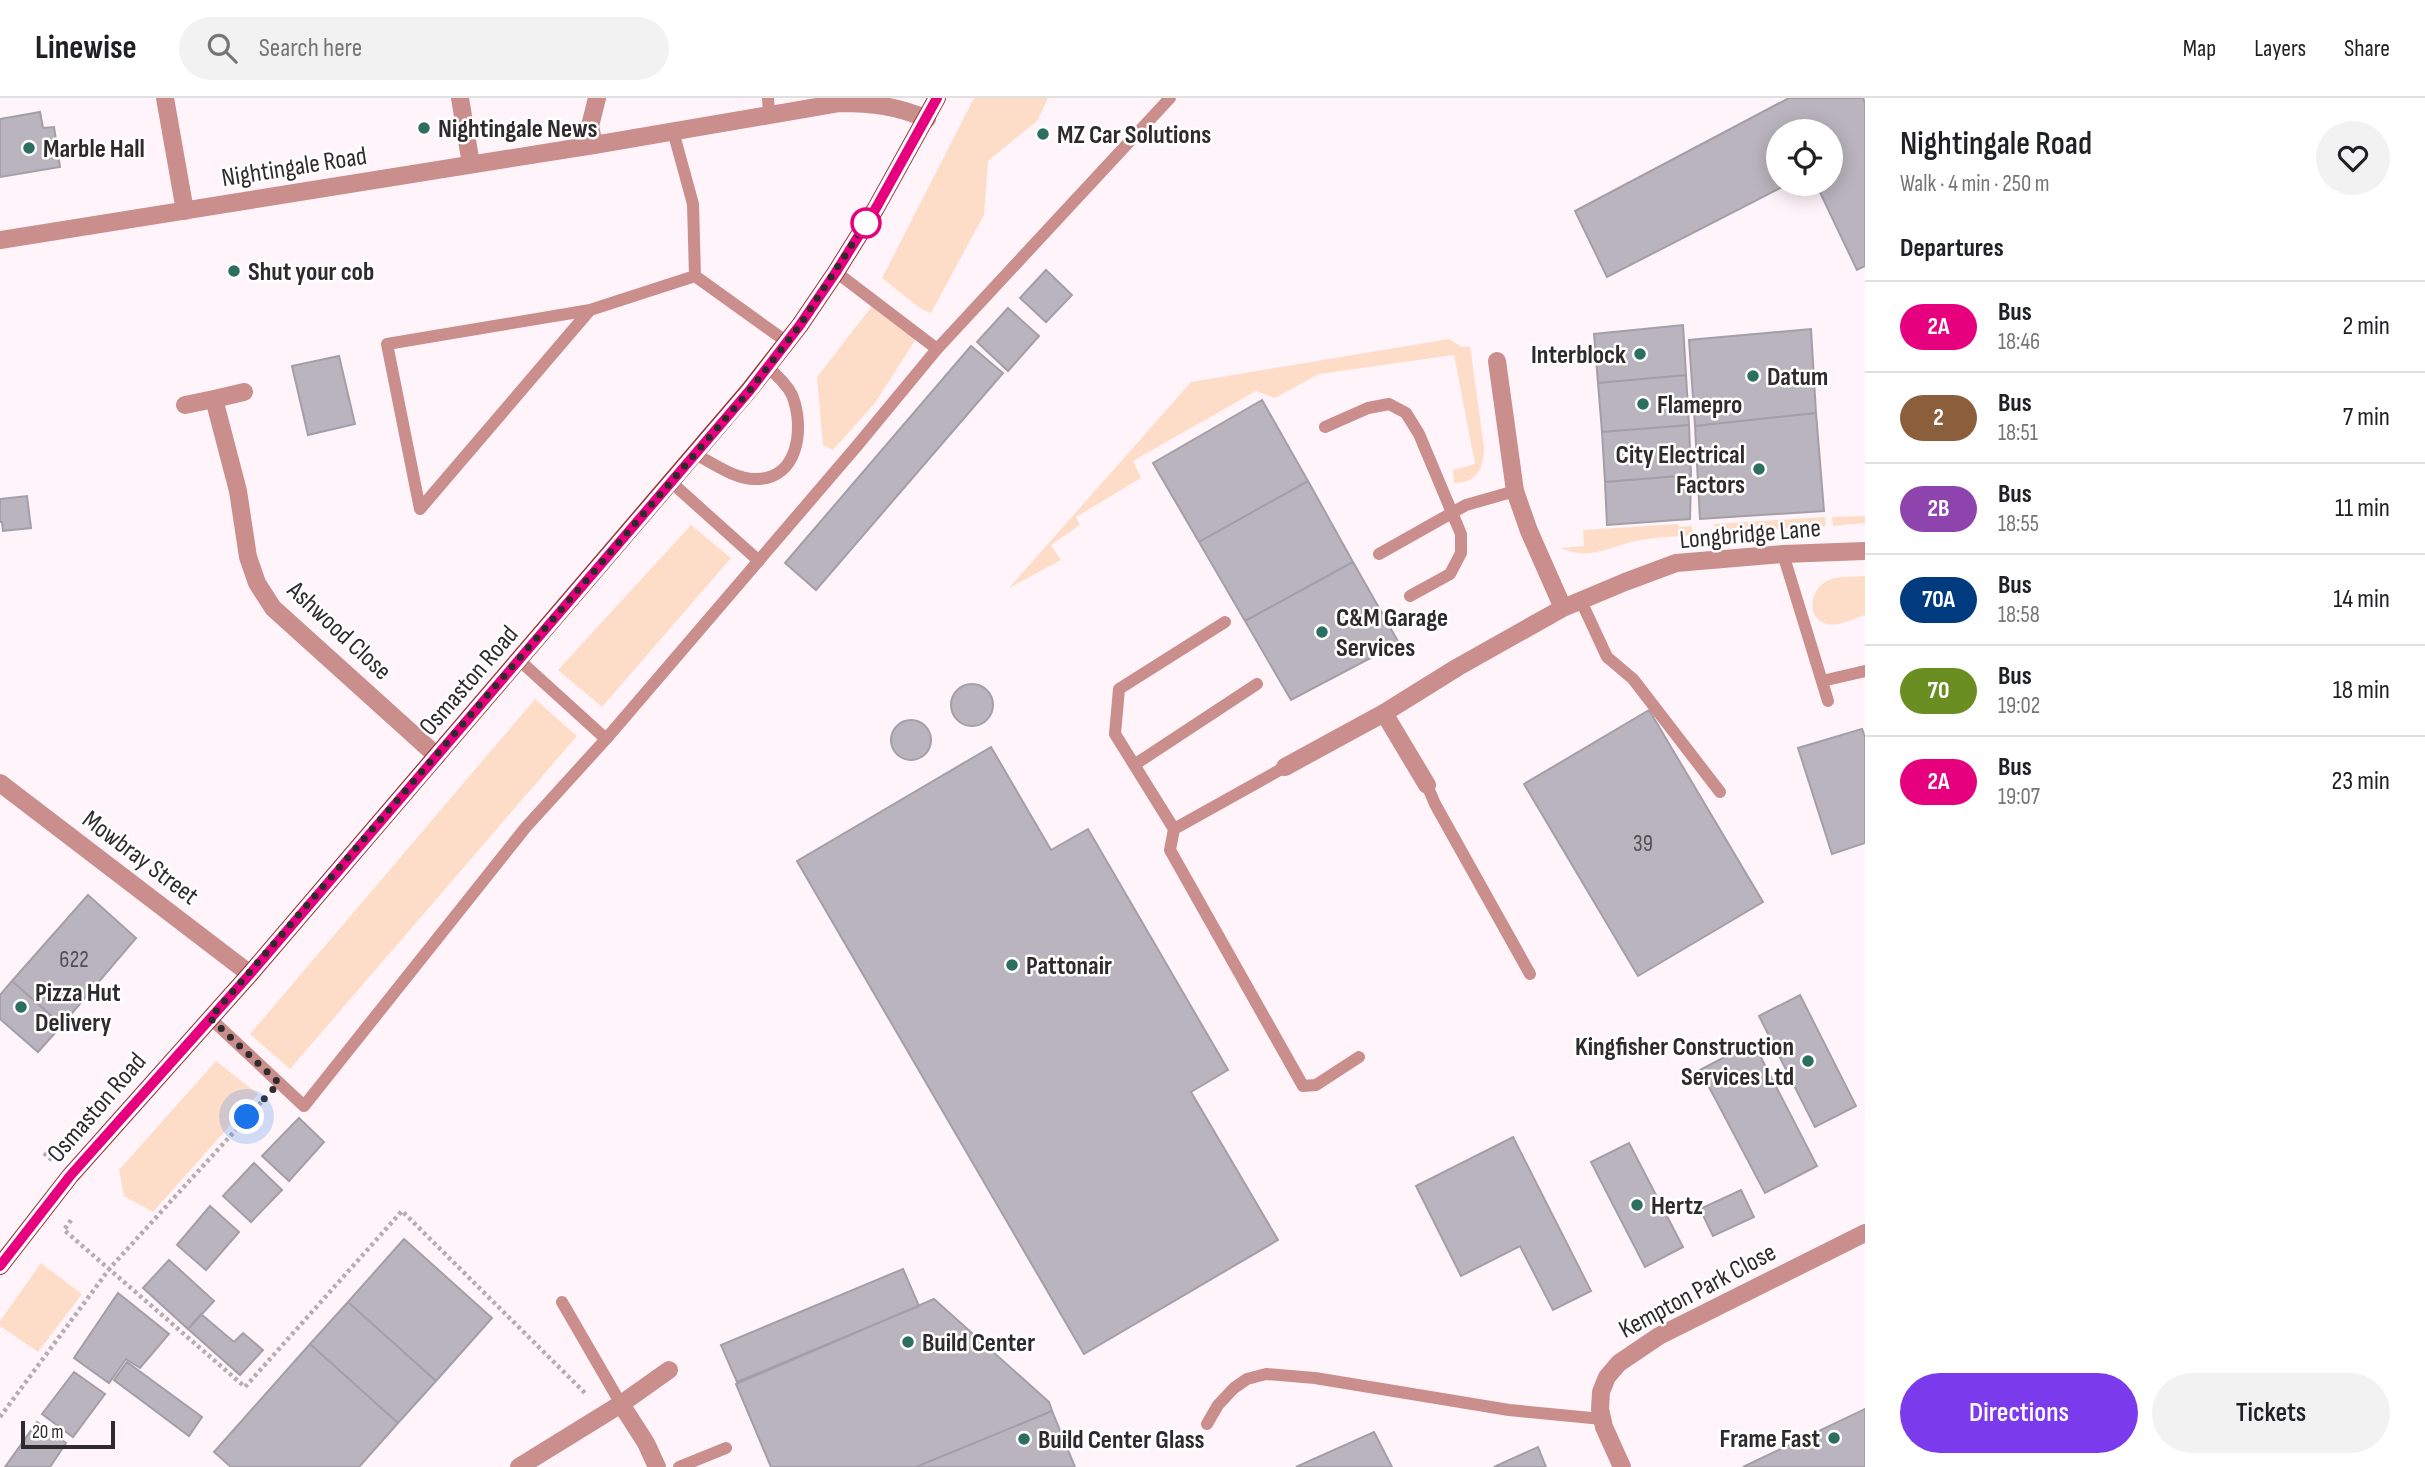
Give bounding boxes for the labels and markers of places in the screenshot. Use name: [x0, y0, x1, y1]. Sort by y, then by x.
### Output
place label: Nightingale News: [438, 114, 598, 145]
marker: Nightingale News: [416, 120, 432, 136]
place label: MZ Car Solutions: [1057, 120, 1211, 151]
marker: MZ Car Solutions: [1035, 126, 1051, 142]
place label: Marble Hall: [43, 134, 145, 165]
marker: Marble Hall: [21, 140, 37, 156]
unlabelled marker: [851, 208, 881, 238]
place label: Shut your cob: [248, 257, 374, 288]
marker: Shut your cob: [226, 263, 242, 279]
place label: Interblock: [1531, 340, 1626, 371]
marker: Interblock: [1632, 346, 1648, 362]
place label: Datum: [1767, 362, 1828, 393]
marker: Datum: [1745, 368, 1761, 384]
place label: Flamepro: [1657, 390, 1742, 421]
marker: Flamepro: [1635, 396, 1651, 412]
place label: City Electrical Factors: [1616, 440, 1745, 501]
marker: City Electrical Factors: [1751, 461, 1767, 477]
place label: C&M Garage Services: [1336, 603, 1448, 664]
marker: C&M Garage Services: [1314, 624, 1330, 640]
place label: Pattonair: [1026, 951, 1112, 982]
marker: Pattonair: [1004, 957, 1020, 973]
place label: Pizza Hut Delivery: [35, 978, 121, 1039]
marker: Pizza Hut Delivery: [13, 999, 29, 1015]
place label: Kingfisher Construction Services Ltd: [1575, 1032, 1794, 1093]
marker: Kingfisher Construction Services Ltd: [1800, 1053, 1816, 1069]
place label: Hertz: [1651, 1191, 1703, 1222]
marker: Hertz: [1629, 1197, 1645, 1213]
place label: Build Center: [922, 1328, 1035, 1359]
marker: Build Center: [900, 1334, 916, 1350]
place label: Frame Fast: [1720, 1424, 1820, 1455]
place label: Build Center Glass: [1038, 1425, 1205, 1456]
marker: Frame Fast: [1826, 1430, 1842, 1446]
marker: Build Center Glass: [1016, 1431, 1032, 1447]

